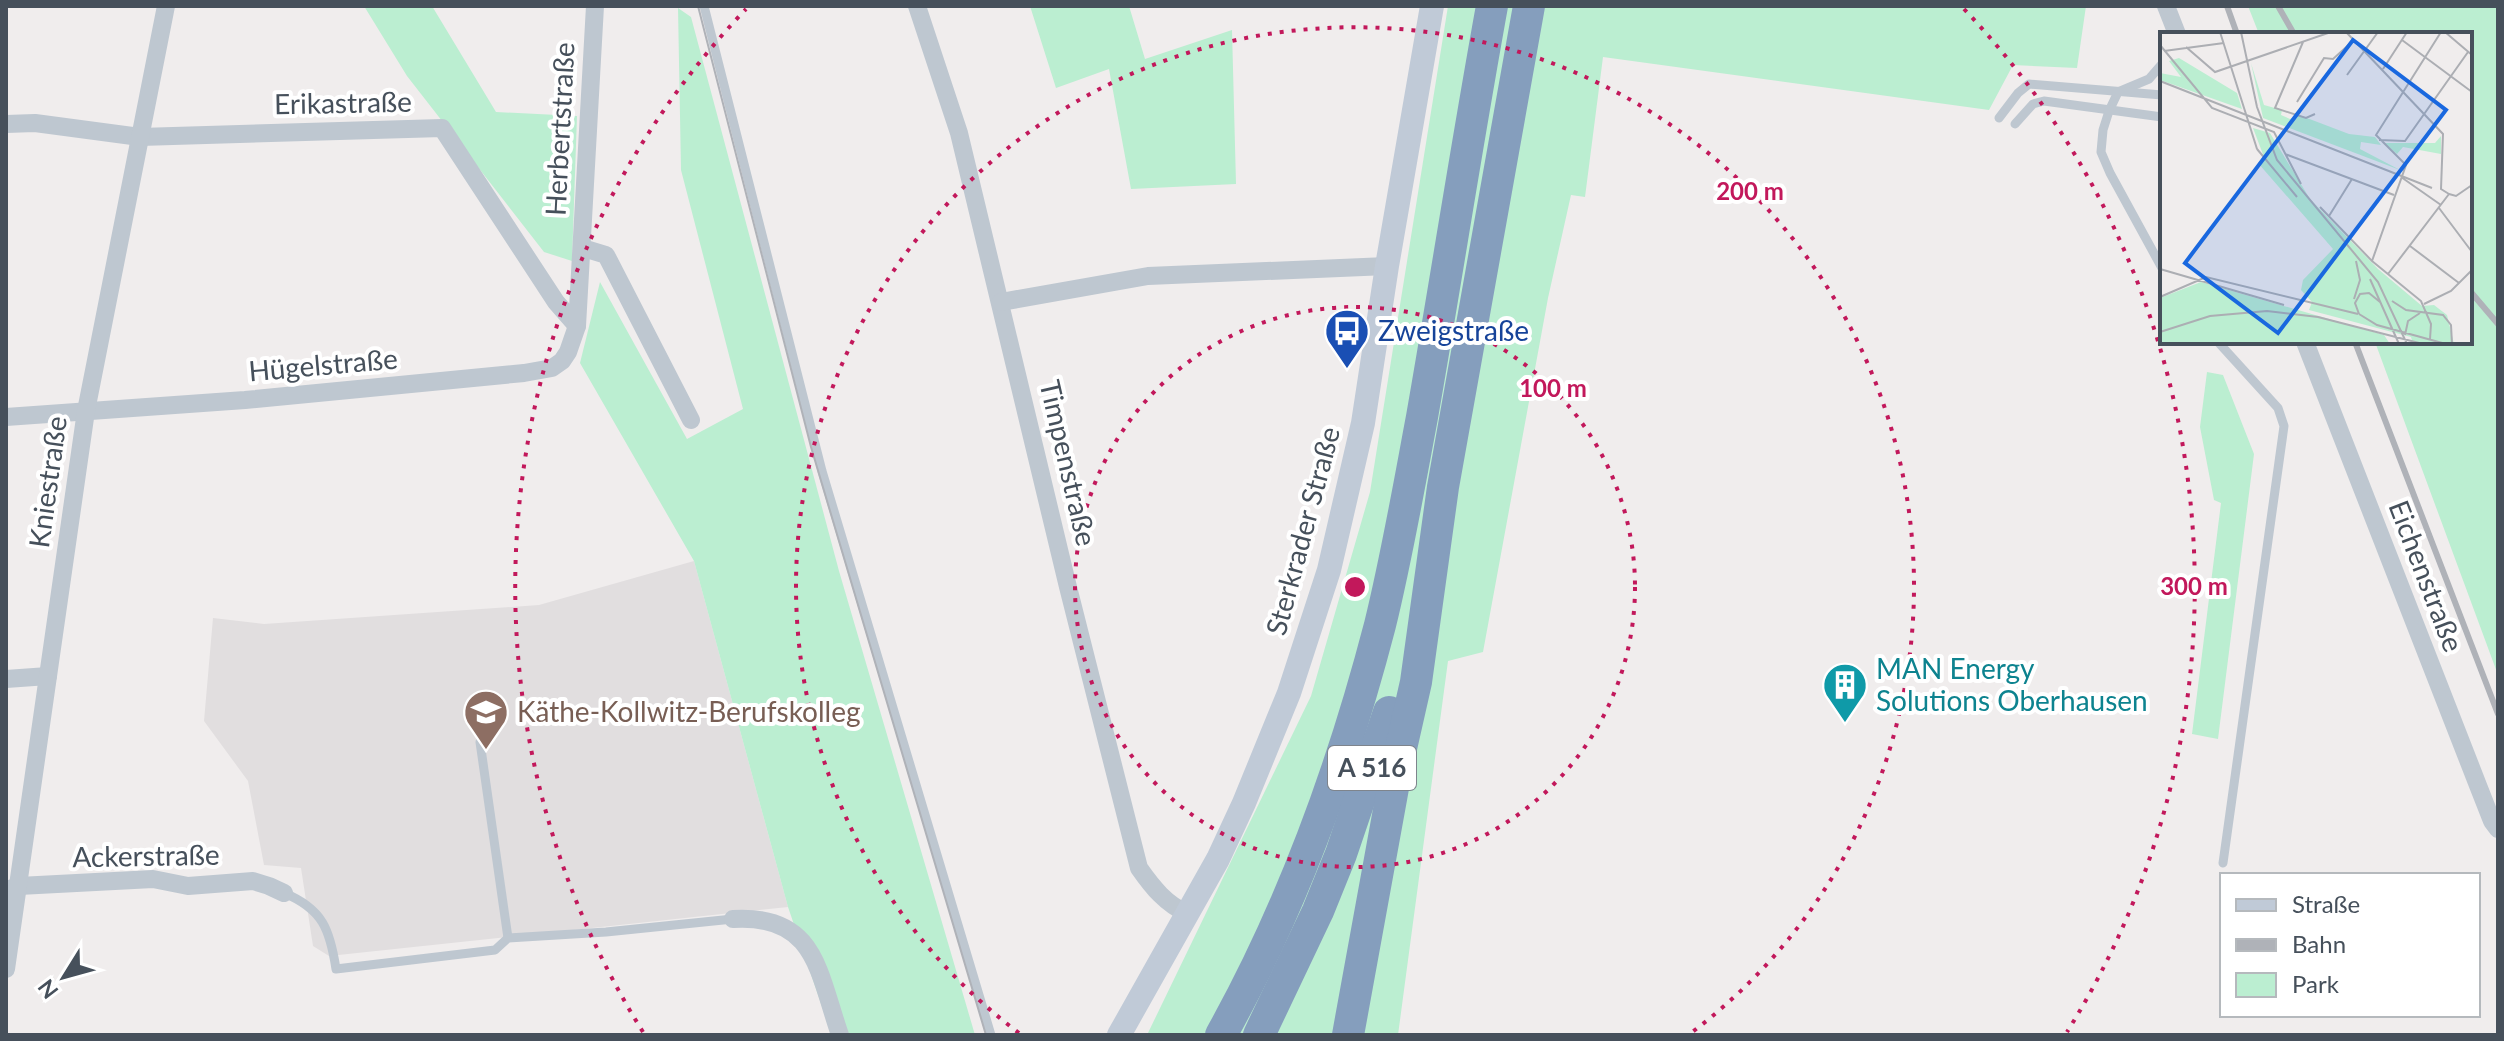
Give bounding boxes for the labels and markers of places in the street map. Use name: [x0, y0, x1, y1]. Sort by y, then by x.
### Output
bus stop icon: Zweigstraße: [1323, 307, 1371, 370]
place label: Zweigstraße: [1378, 313, 1529, 347]
centre of rings: [1341, 573, 1369, 601]
place label: MAN Energy Solutions Oberhausen: [1876, 651, 2148, 717]
building icon: MAN Energy Solutions Oberhausen: [1821, 661, 1869, 724]
school or university icon: Käthe-Kollwitz-Berufskolleg: [462, 688, 510, 751]
place label: Käthe-Kollwitz-Berufskolleg: [517, 694, 861, 728]

